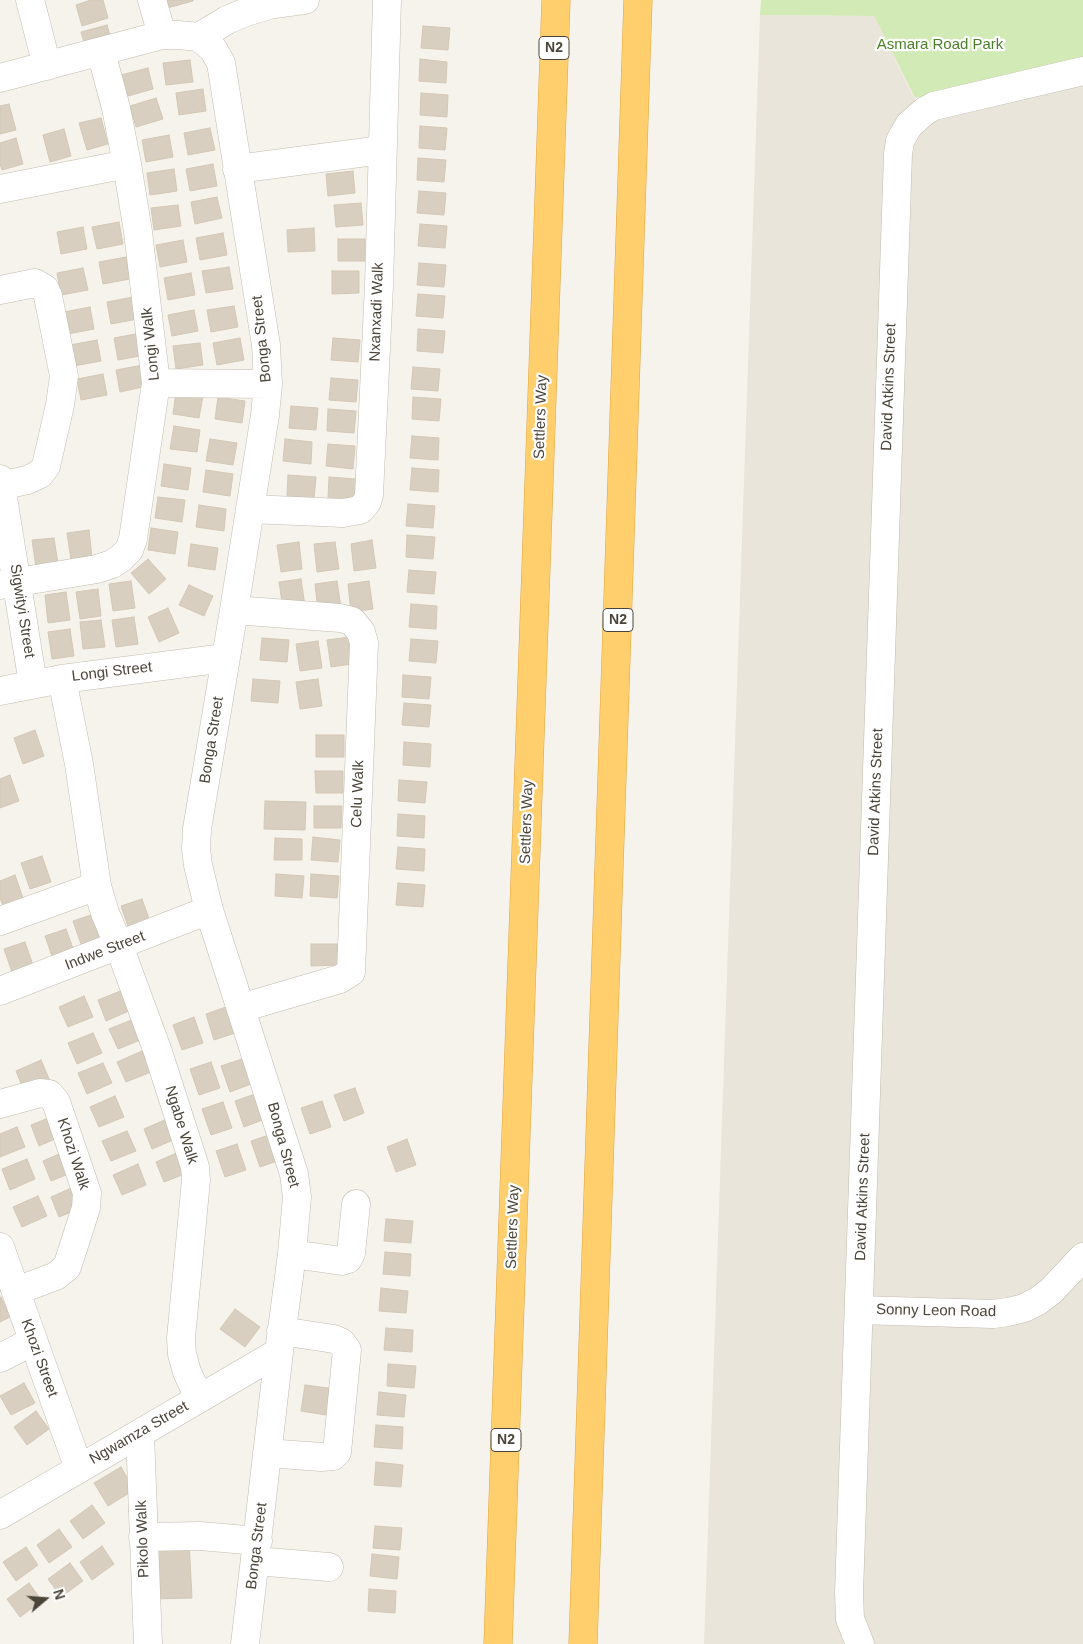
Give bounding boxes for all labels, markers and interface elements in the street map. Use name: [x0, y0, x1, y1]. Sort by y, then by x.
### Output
road number: N2: [539, 36, 569, 59]
park label: Asmara Road Park: [877, 36, 1003, 54]
street label: Nxanxadi Walk: [366, 262, 388, 362]
street label: Bonga Street: [248, 295, 276, 383]
street label: Longi Walk: [138, 306, 164, 382]
street label: David Atkins Street: [878, 323, 900, 451]
street label: Settlers Way: [531, 374, 551, 460]
street label: Sigwityi Street: [6, 563, 38, 659]
road number: N2: [603, 608, 633, 632]
street label: Longi Street: [71, 658, 153, 686]
street label: Bonga Street: [196, 695, 228, 785]
street label: David Atkins Street: [865, 728, 887, 856]
street label: Celu Walk: [348, 760, 368, 828]
street label: Settlers Way: [517, 779, 537, 865]
street label: Indwe Street: [62, 928, 148, 974]
street label: Ngabe Walk: [161, 1084, 201, 1166]
street label: Bonga Street: [263, 1100, 303, 1190]
street label: Khozi Walk: [53, 1116, 93, 1192]
street label: David Atkins Street: [852, 1133, 874, 1261]
street label: Settlers Way: [503, 1184, 523, 1270]
street label: Sonny Leon Road: [876, 1301, 996, 1321]
street label: Khozi Street: [17, 1317, 61, 1399]
street label: Ngwamza Street: [86, 1397, 192, 1469]
road number: N2: [491, 1428, 521, 1452]
street label: Pikolo Walk: [133, 1500, 153, 1578]
street label: Bonga Street: [243, 1501, 271, 1591]
north arrow: [20, 1574, 70, 1624]
text: N: [50, 1587, 68, 1602]

